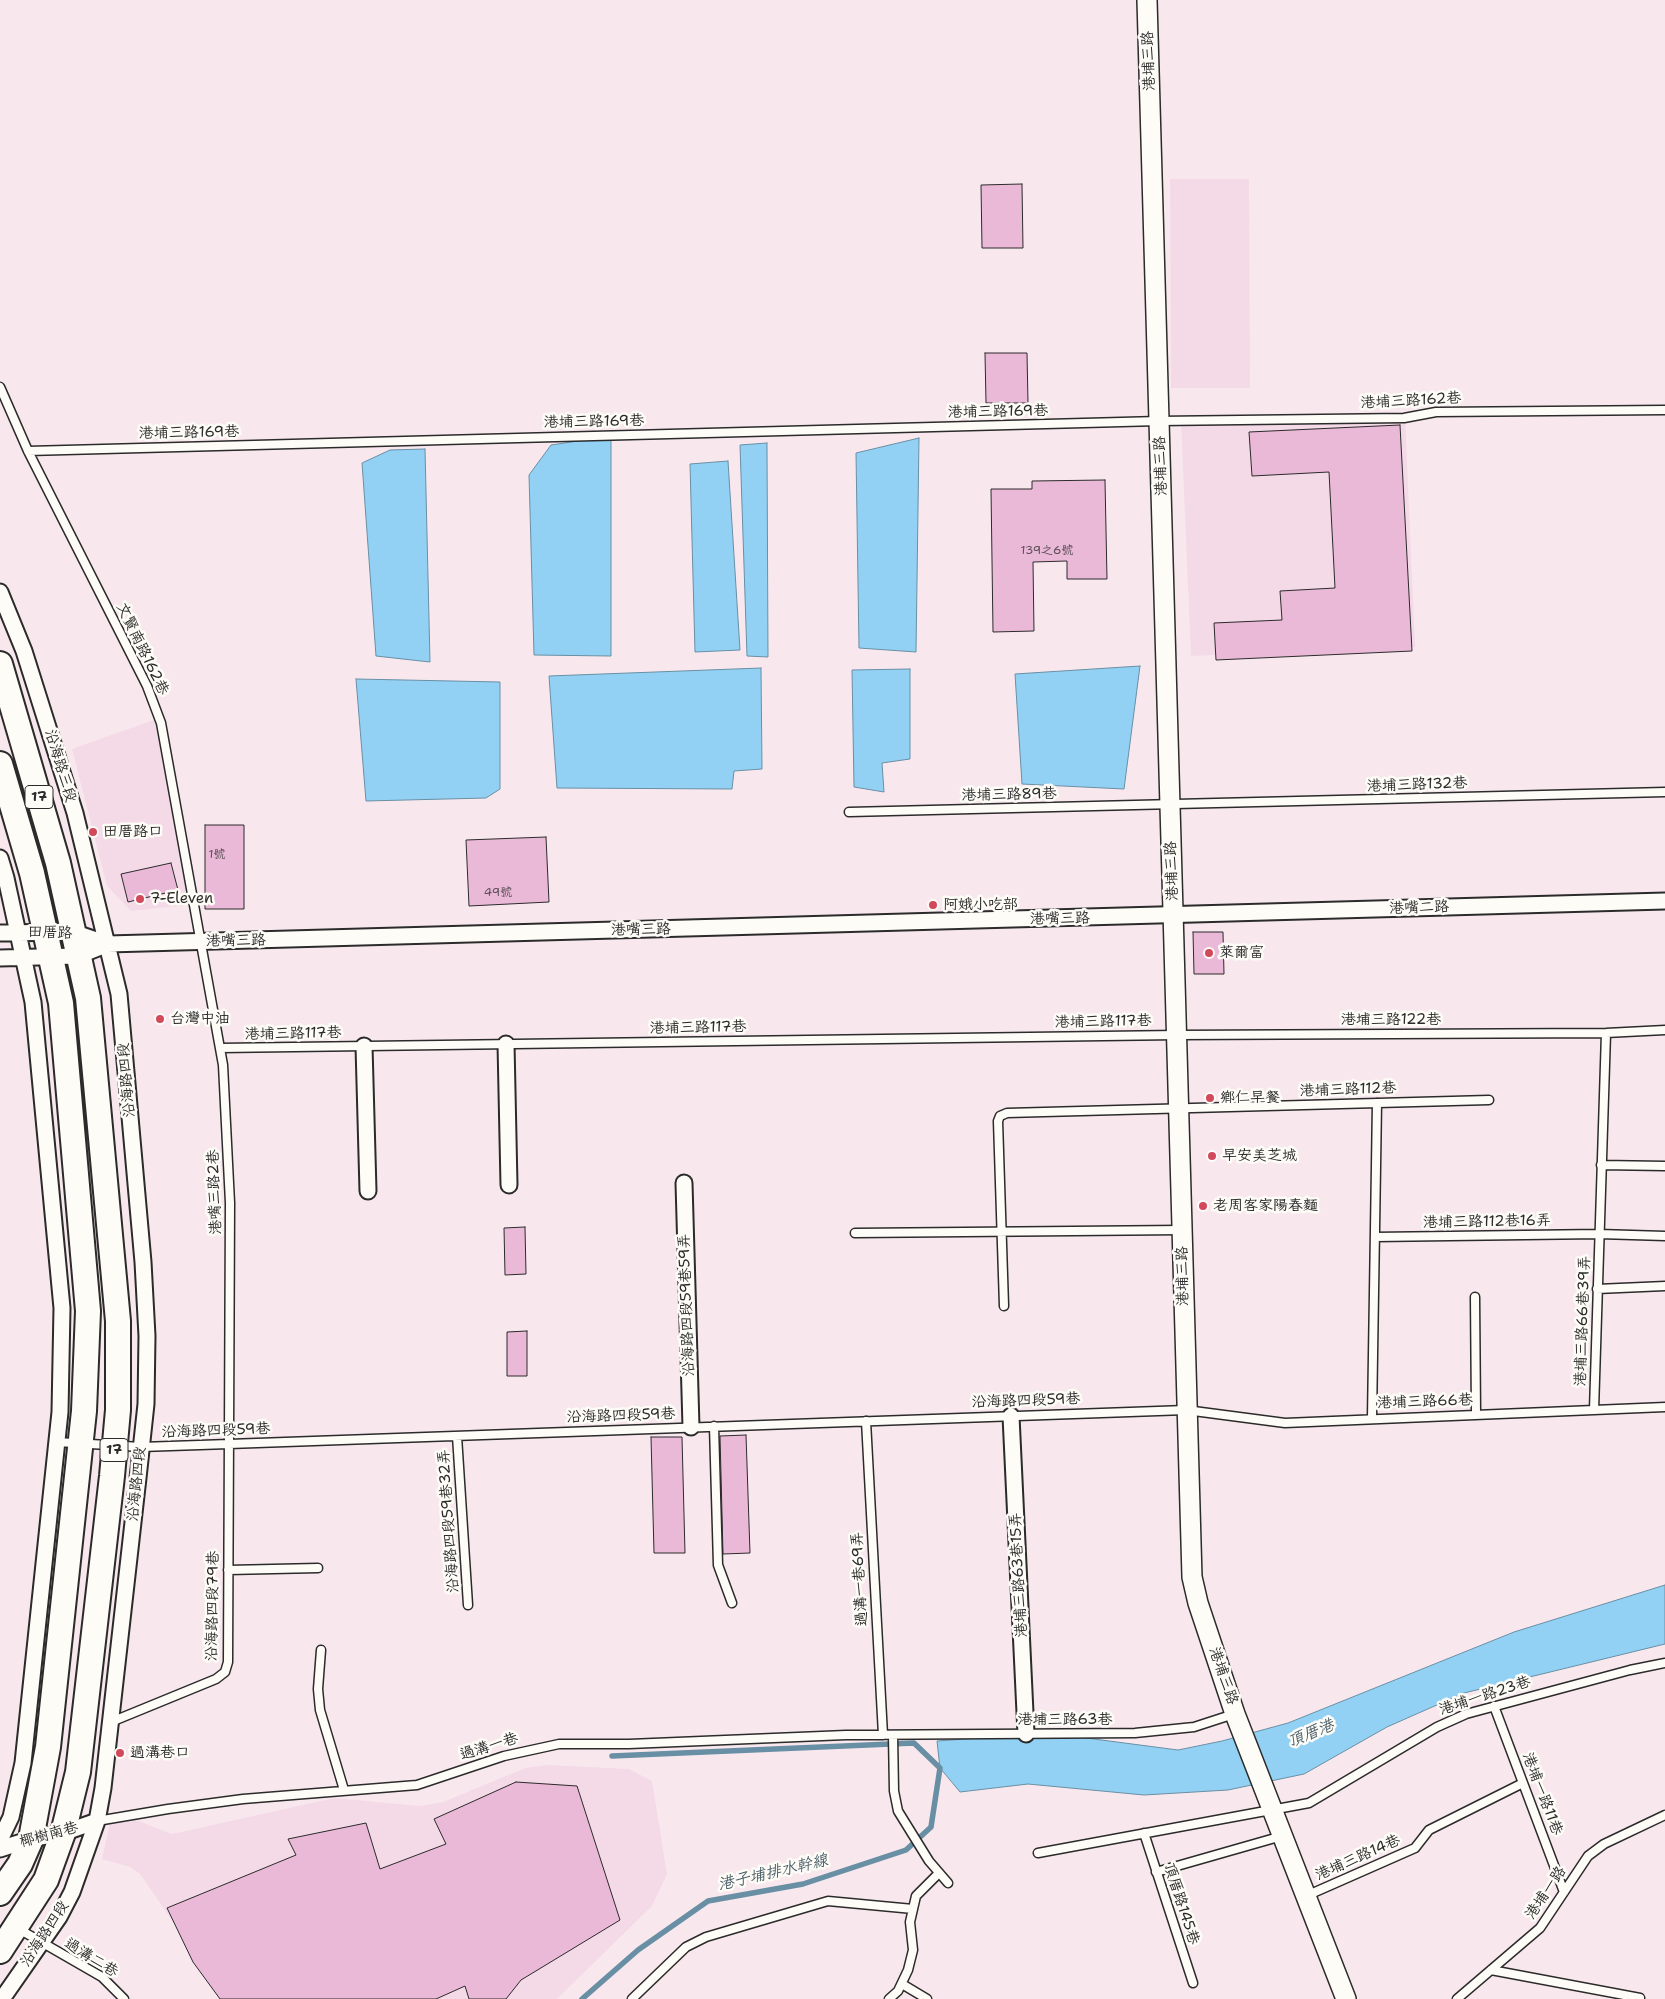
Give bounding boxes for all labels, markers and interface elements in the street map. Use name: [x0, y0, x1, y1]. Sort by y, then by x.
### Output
street label: 港埔三路: [1139, 31, 1159, 91]
street label: 港埔三路162巷: [1360, 389, 1462, 413]
street label: 港埔三路169巷: [948, 402, 1048, 422]
street label: 港埔三路169巷: [544, 412, 644, 432]
street label: 港埔三路169巷: [139, 423, 239, 443]
street label: 港埔三路: [1151, 436, 1171, 496]
house number: 139之6號: [1021, 544, 1073, 558]
street label: 文賢南路162巷: [112, 600, 172, 698]
street label: 沿海路三段: [40, 728, 80, 804]
street label: 港埔三路132巷: [1366, 774, 1468, 796]
street label: 港埔三路89巷: [961, 785, 1057, 805]
road number: 17: [25, 786, 53, 809]
place label: 田厝路口: [103, 823, 163, 841]
marker: 田厝路口: [87, 826, 99, 838]
street label: 港埔三路: [1162, 841, 1182, 901]
house number: 1號: [208, 848, 226, 862]
house number: 49號: [484, 886, 512, 900]
place label: 7-Eleven: [150, 890, 213, 908]
marker: 7-Eleven: [134, 893, 146, 905]
place label: 阿娥小吃部: [943, 896, 1018, 914]
street label: 港嘴二路: [1389, 898, 1449, 918]
marker: 阿娥小吃部: [927, 899, 939, 911]
street label: 港嘴三路: [1030, 909, 1090, 929]
street label: 港嘴三路: [611, 920, 671, 940]
street label: 田厝路: [27, 923, 73, 943]
street label: 港嘴三路: [206, 931, 266, 951]
place label: 萊爾富: [1219, 944, 1264, 962]
marker: 萊爾富: [1203, 947, 1215, 959]
place label: 台灣中油: [170, 1010, 230, 1028]
street label: 港埔三路122巷: [1341, 1011, 1441, 1029]
street label: 港埔三路117巷: [1054, 1012, 1152, 1032]
marker: 台灣中油: [154, 1013, 166, 1025]
street label: 港埔三路117巷: [649, 1018, 747, 1038]
street label: 港埔三路117巷: [244, 1024, 342, 1044]
street label: 沿海路四段: [115, 1042, 139, 1118]
street label: 港埔三路112巷: [1299, 1079, 1397, 1101]
place label: 鄉仁早餐: [1220, 1089, 1280, 1107]
marker: 鄉仁早餐: [1204, 1092, 1216, 1104]
place label: 早安美芝城: [1222, 1147, 1297, 1165]
street label: 港嘴三路2巷: [205, 1149, 225, 1235]
marker: 早安美芝城: [1206, 1150, 1218, 1162]
place label: 老周客家陽春麵: [1213, 1197, 1318, 1215]
marker: 老周客家陽春麵: [1197, 1200, 1209, 1212]
street label: 港埔三路112巷16弄: [1423, 1212, 1551, 1232]
street label: 沿海路四段59巷59弄: [676, 1233, 698, 1377]
street label: 港埔三路: [1173, 1246, 1193, 1306]
street label: 港埔三路66巷39弄: [1572, 1255, 1594, 1387]
street label: 沿海路四段59巷: [971, 1390, 1081, 1412]
street label: 港埔三路66巷: [1377, 1391, 1473, 1413]
street label: 沿海路四段59巷: [566, 1405, 676, 1427]
street label: 沿海路四段59巷: [161, 1420, 271, 1442]
road number: 17: [100, 1438, 128, 1462]
street label: 沿海路四段: [124, 1446, 150, 1522]
street label: 沿海路四段59巷32弄: [435, 1449, 463, 1593]
street label: 港埔三路63巷15弄: [1007, 1512, 1031, 1638]
street label: 過溝一巷69弄: [849, 1531, 871, 1627]
street label: 沿海路四段79巷: [203, 1551, 223, 1661]
street label: 港埔三路: [1205, 1645, 1241, 1707]
street label: 港埔一路23巷: [1437, 1673, 1533, 1719]
street label: 港埔三路63巷: [1017, 1711, 1113, 1729]
water label: 頂厝港: [1285, 1716, 1337, 1752]
street label: 過溝一巷: [458, 1730, 520, 1764]
place label: 過溝巷口: [130, 1744, 190, 1762]
marker: 過溝巷口: [114, 1747, 126, 1759]
street label: 港埔一路11巷: [1518, 1750, 1566, 1838]
street label: 椰樹南巷: [18, 1819, 80, 1851]
street label: 港埔三路14巷: [1313, 1831, 1403, 1885]
water label: 港子埔排水幹線: [716, 1851, 830, 1895]
street label: 頂厝路145巷: [1159, 1861, 1203, 1947]
street label: 港埔一路: [1522, 1863, 1570, 1923]
street label: 沿海路四段: [17, 1898, 73, 1970]
street label: 過溝二巷: [61, 1934, 121, 1982]

